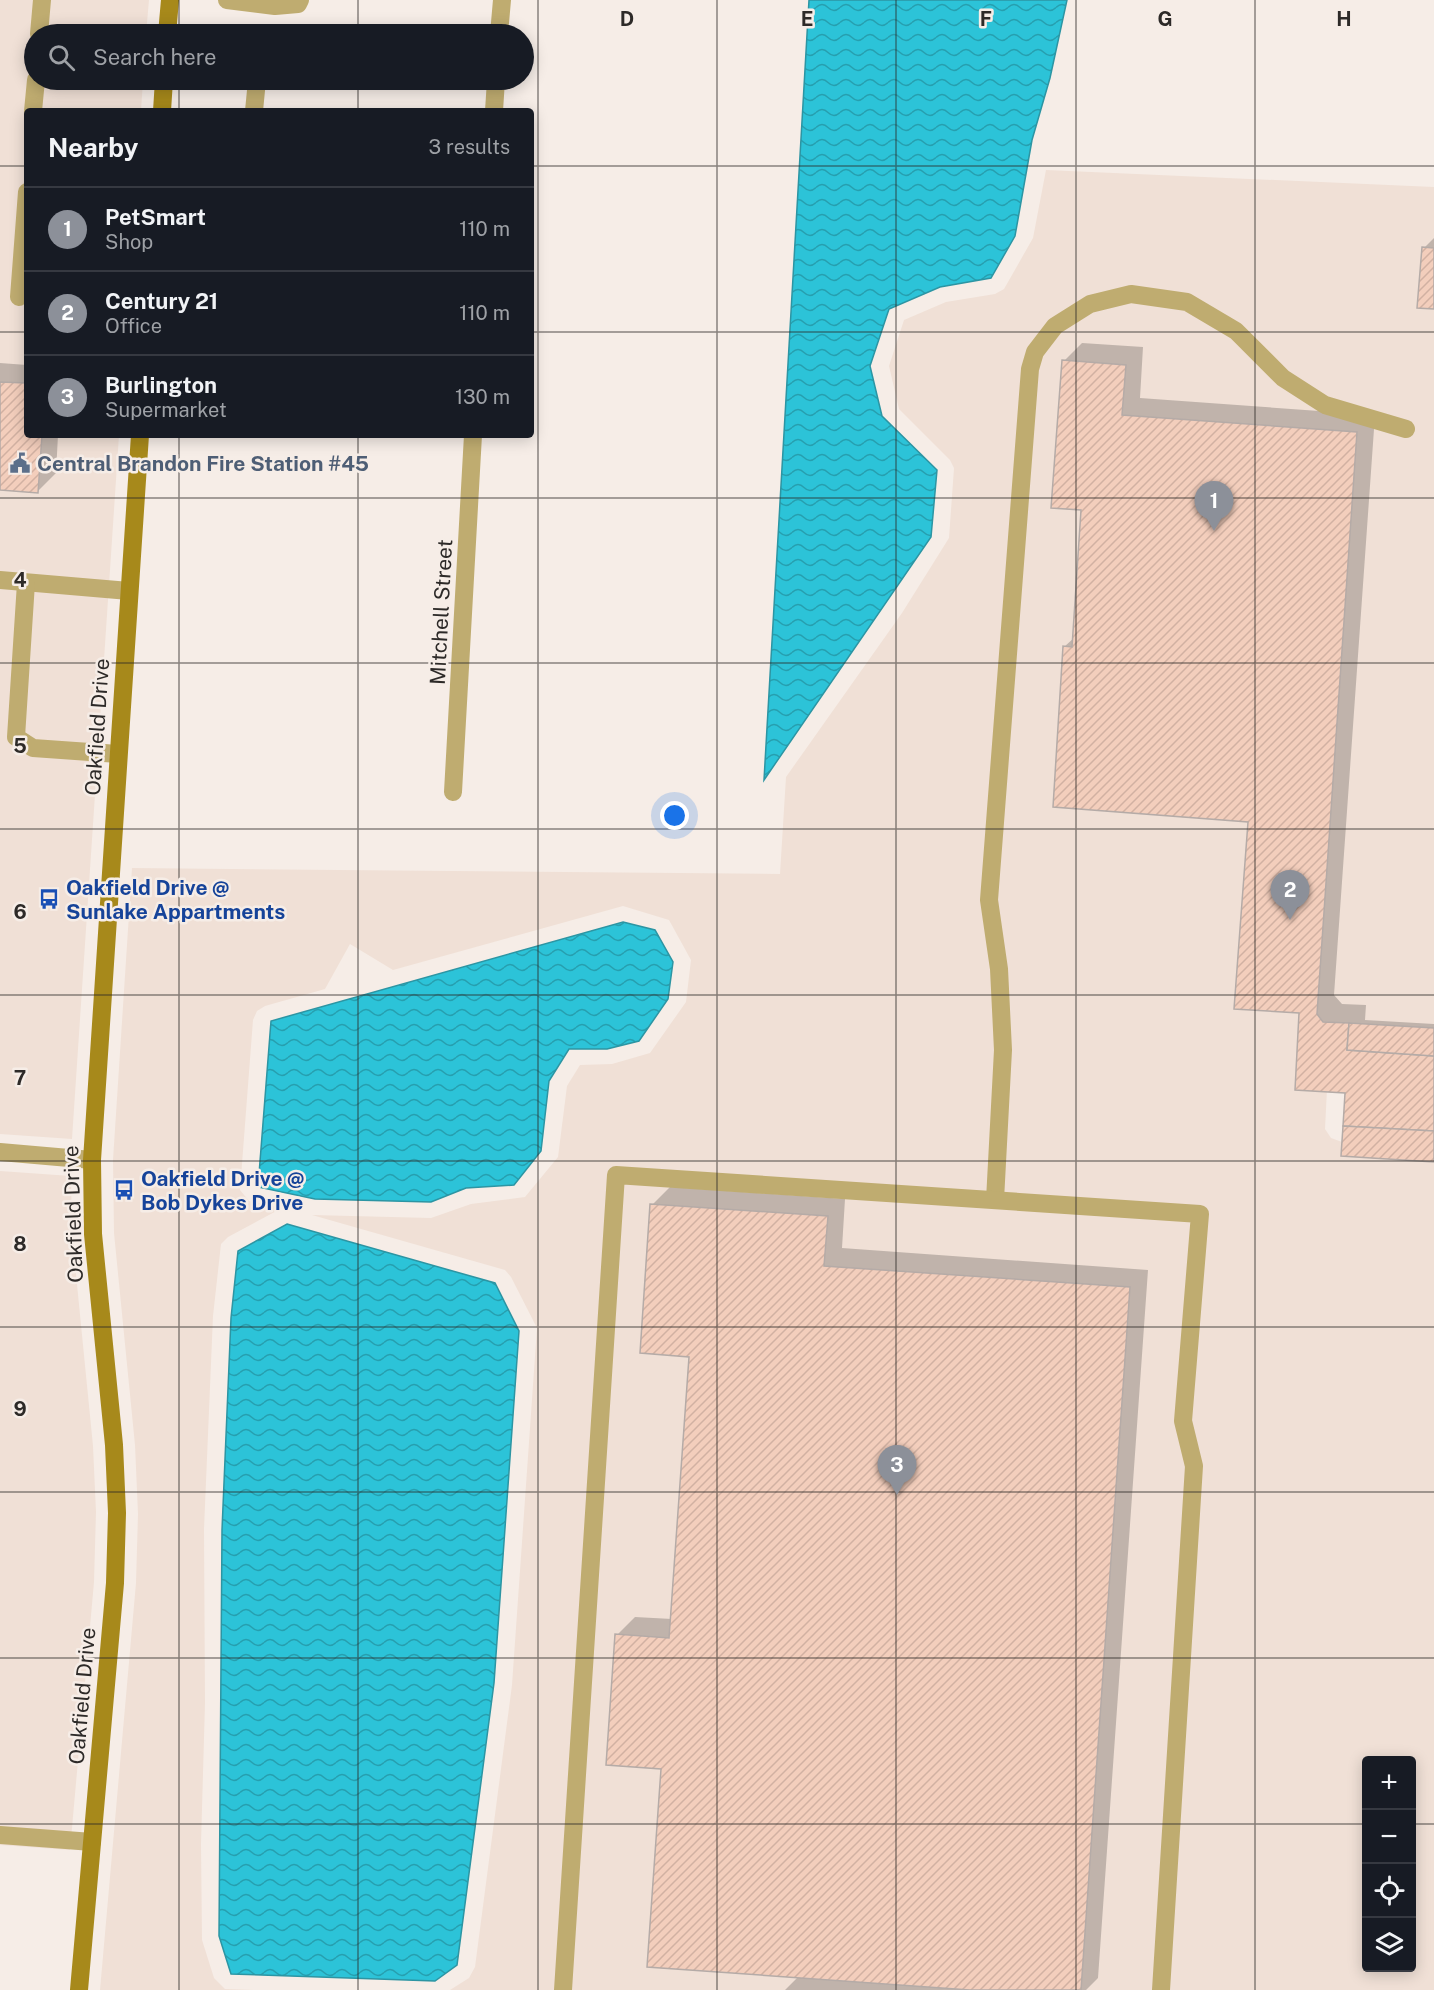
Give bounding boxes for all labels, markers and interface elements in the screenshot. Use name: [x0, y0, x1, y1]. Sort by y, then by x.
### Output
text: D: [620, 7, 634, 31]
text: E: [801, 7, 813, 31]
text: F: [980, 7, 992, 31]
text: G: [1157, 7, 1173, 31]
text: H: [1336, 7, 1352, 31]
search box: [24, 24, 534, 90]
icon: search: [45, 41, 78, 74]
text: Search here: [93, 44, 217, 70]
text: Nearby: [48, 132, 138, 163]
text: 3 results: [429, 135, 510, 159]
text: PetSmart: [105, 204, 206, 230]
text: 1: [63, 217, 72, 241]
text: 110 m: [459, 217, 510, 241]
text: Shop: [105, 230, 153, 254]
text: Century 21: [105, 288, 218, 314]
text: 2: [61, 301, 74, 325]
text: 110 m: [459, 301, 510, 325]
text: Office: [105, 314, 162, 338]
text: Burlington: [105, 372, 217, 398]
text: 3: [61, 385, 74, 409]
text: 130 m: [455, 385, 510, 409]
text: Supermarket: [105, 398, 227, 422]
public building icon: Central Brandon Fire Station #45: [8, 451, 32, 475]
place label: Central Brandon Fire Station #45: [37, 451, 369, 476]
pin: 1: [1194, 482, 1234, 531]
street label: Mitchell Street: [425, 539, 457, 685]
text: 4: [13, 568, 27, 592]
street label: Oakfield Drive: [80, 658, 114, 796]
text: 5: [13, 734, 27, 758]
your location: [660, 801, 689, 830]
pin: 2: [1270, 870, 1310, 920]
place label: Oakfield Drive @ Sunlake Appartments: [66, 875, 285, 924]
bus stop icon: Oakfield Drive @ Sunlake Appartments: [37, 887, 61, 911]
text: 6: [13, 900, 27, 924]
text: 7: [14, 1066, 26, 1090]
street label: Oakfield Drive: [58, 1145, 88, 1283]
place label: Oakfield Drive @ Bob Dykes Drive: [141, 1166, 304, 1215]
bus stop icon: Oakfield Drive @ Bob Dykes Drive: [112, 1178, 136, 1202]
text: 8: [13, 1232, 27, 1256]
text: 9: [13, 1397, 27, 1421]
pin: 3: [878, 1446, 916, 1495]
street label: Oakfield Drive: [64, 1626, 100, 1766]
map controls: [1362, 1756, 1416, 1972]
button: +: [1362, 1756, 1416, 1810]
button: −: [1362, 1810, 1416, 1864]
button: locate: [1362, 1864, 1416, 1918]
button: layers: [1362, 1918, 1416, 1972]

